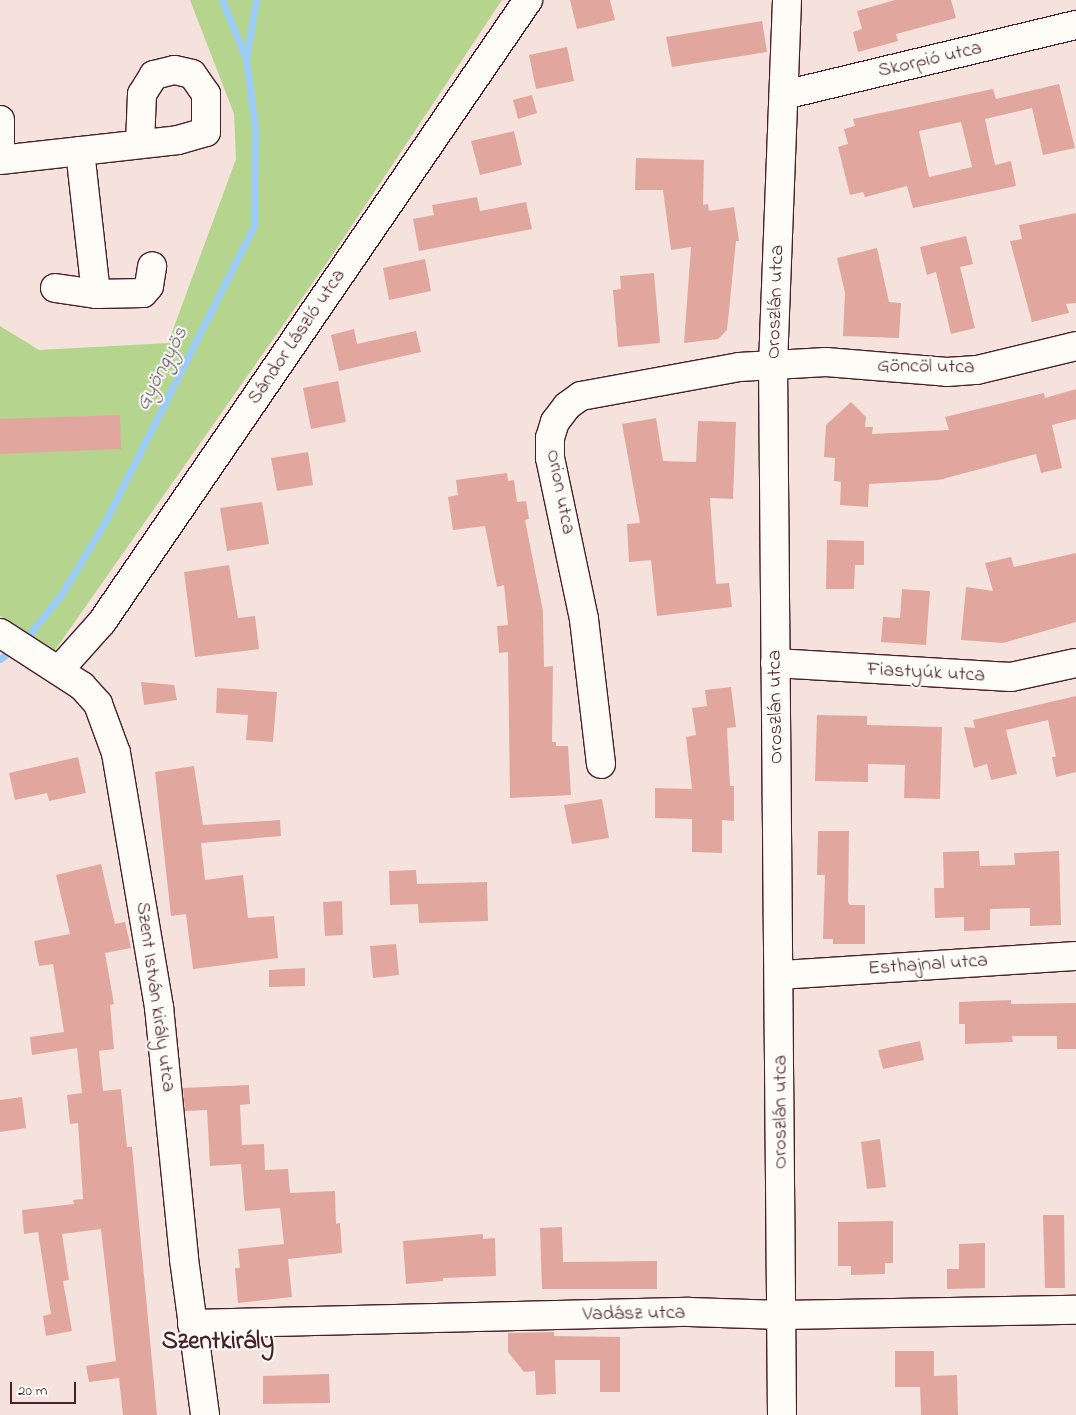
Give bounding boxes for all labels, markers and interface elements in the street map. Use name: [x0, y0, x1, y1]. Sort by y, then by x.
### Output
street label: Skorpió utca: [876, 36, 984, 84]
street label: Oroszlán utca: [762, 244, 790, 360]
street label: Sándor László utca: [243, 265, 351, 409]
water label: Gyöngyös: [130, 323, 194, 415]
street label: Göncöl utca: [877, 354, 975, 380]
street label: Orion utca: [540, 448, 580, 536]
street label: Oroszlán utca: [763, 650, 789, 764]
street label: Fiastyúk utca: [866, 658, 986, 688]
street label: Szent István király utca: [130, 900, 180, 1094]
street label: Esthajnal utca: [867, 949, 989, 981]
street label: Oroszlán utca: [769, 1055, 793, 1169]
street label: Vadász utca: [582, 1301, 686, 1327]
district label: Szentkirály: [162, 1327, 274, 1357]
scale bar: [12, 1372, 79, 1404]
text: 20 m: [18, 1380, 47, 1402]

